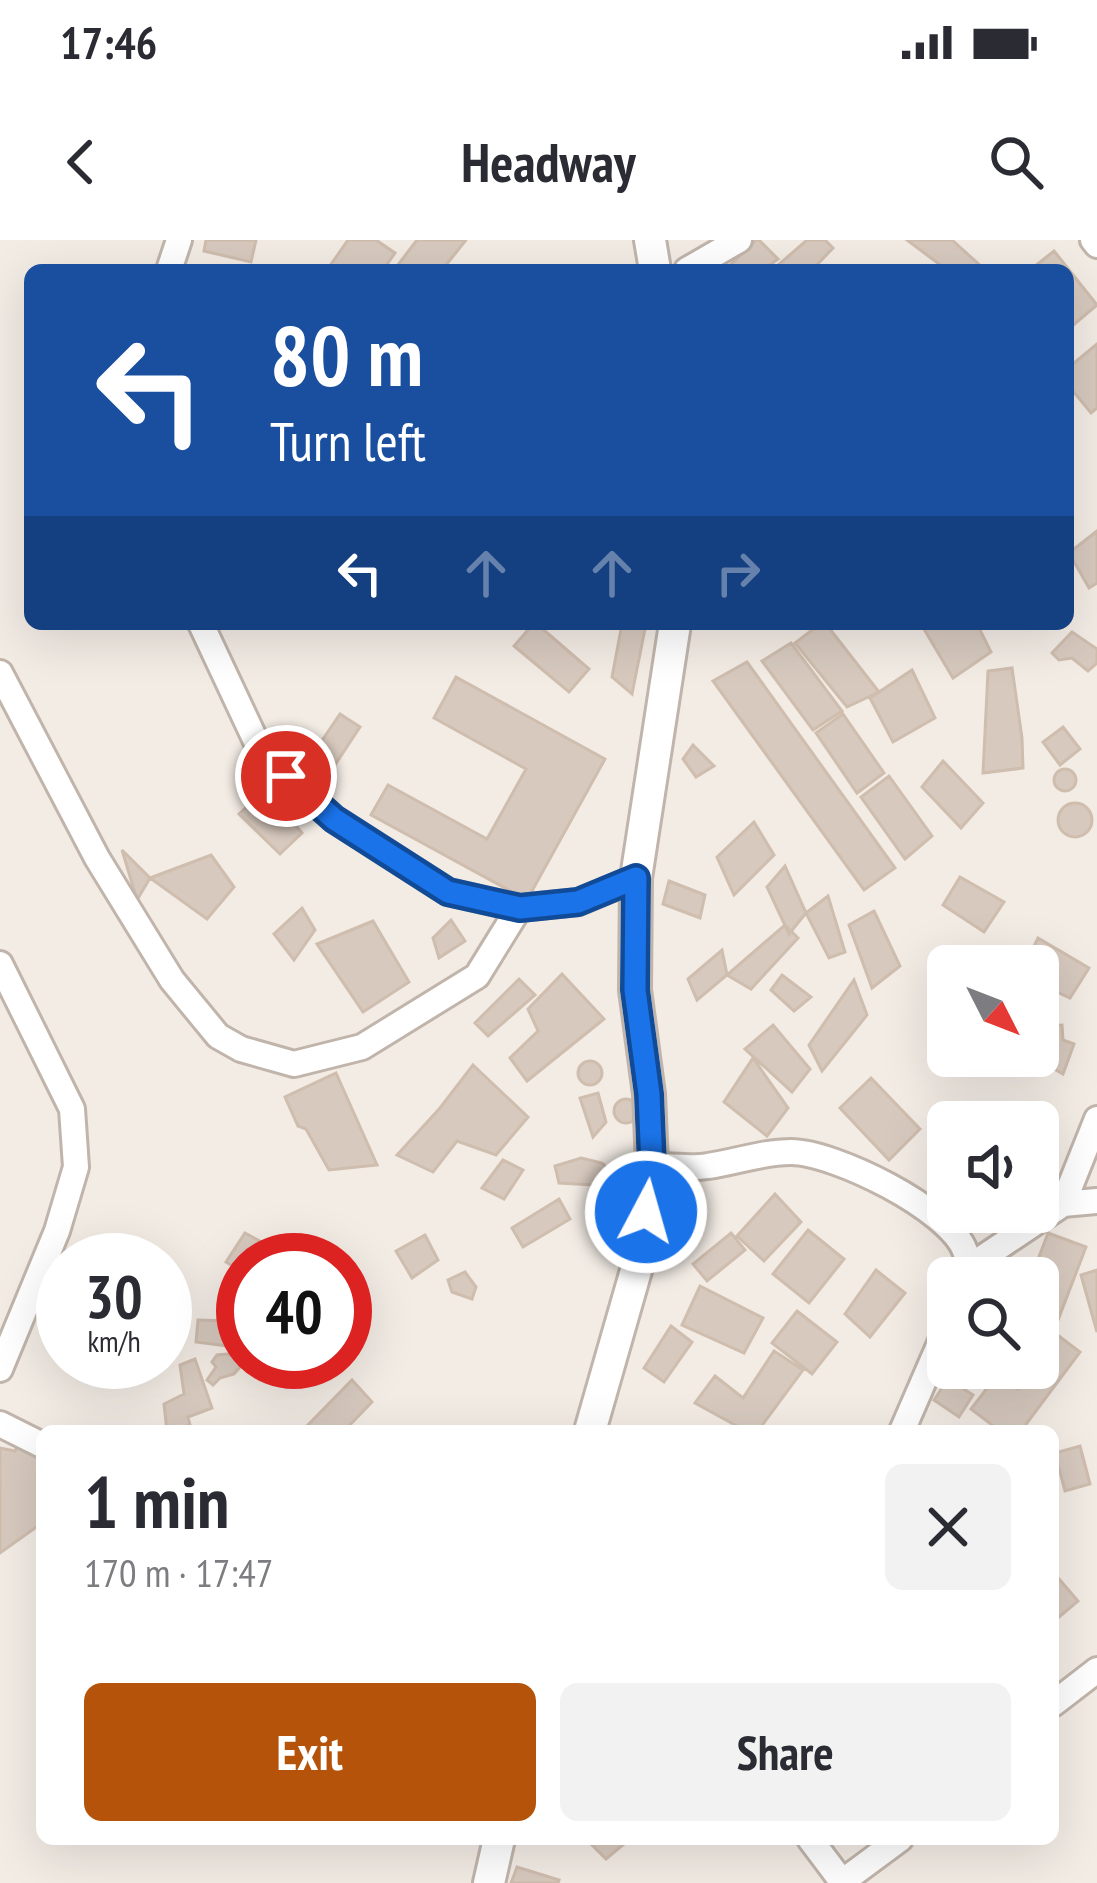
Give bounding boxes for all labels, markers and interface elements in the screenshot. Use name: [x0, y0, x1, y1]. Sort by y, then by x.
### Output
text: 17:46: [60, 13, 157, 71]
text: Headway: [461, 127, 636, 197]
icon: back: [48, 129, 114, 195]
icon: search: [983, 129, 1049, 195]
text: 80 m: [270, 300, 423, 409]
icon: left: [72, 312, 228, 468]
text: Turn left: [270, 406, 426, 476]
icon: left: [327, 540, 393, 606]
icon: ahead: [453, 540, 519, 606]
icon: ahead: [579, 540, 645, 606]
icon: right: [705, 540, 771, 606]
pin: [235, 725, 337, 827]
icon: arrive: [253, 743, 319, 809]
north arrow: [927, 945, 1059, 1077]
map controls: [927, 945, 1059, 1389]
button: sound: [927, 1101, 1059, 1233]
position arrow: [583, 1149, 709, 1275]
speed limit sign: 40: [216, 1233, 372, 1389]
text: 30: [85, 1257, 143, 1335]
button: search: [927, 1257, 1059, 1389]
text: km/h: [87, 1321, 141, 1360]
text: 1 min: [84, 1455, 229, 1548]
button: close: [885, 1464, 1011, 1590]
text: 170 m · 17:47: [84, 1547, 273, 1598]
button: Exit: [84, 1683, 536, 1821]
button: Share: [560, 1683, 1011, 1821]

